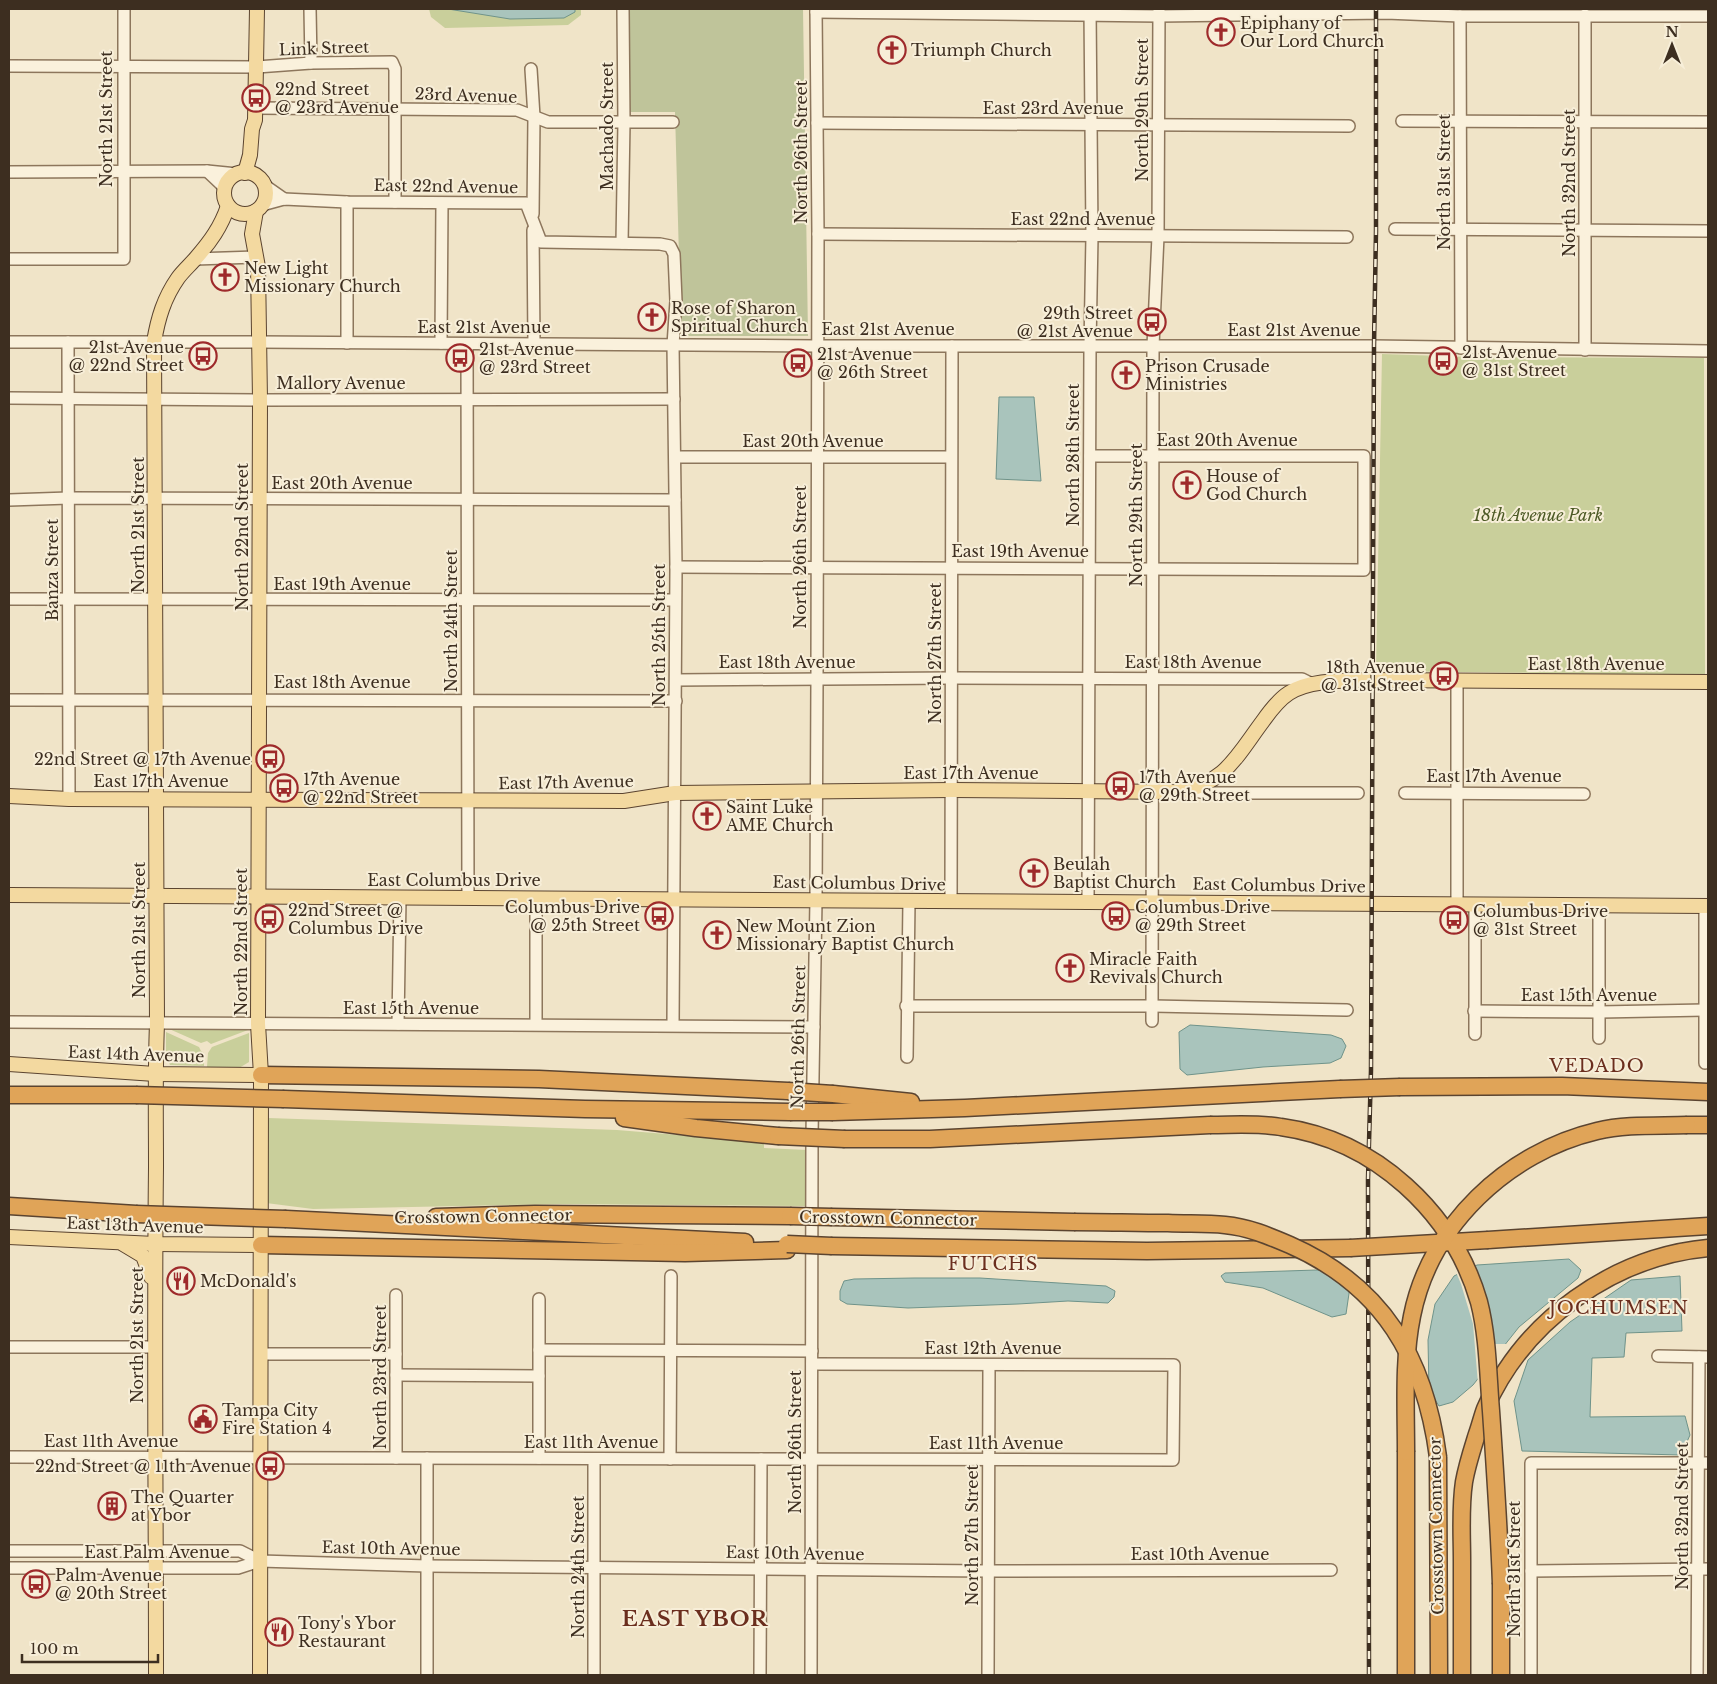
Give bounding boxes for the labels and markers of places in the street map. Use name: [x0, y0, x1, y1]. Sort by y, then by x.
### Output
place label: Epiphany of Our Lord Church: [1240, 13, 1384, 51]
church icon: Epiphany of Our Lord Church: [1206, 17, 1236, 47]
church icon: Triumph Church: [877, 35, 907, 65]
place label: Triumph Church: [911, 40, 1052, 60]
place label: 22nd Street @ 23rd Avenue: [275, 79, 399, 117]
bus stop icon: 22nd Street @ 23rd Avenue: [241, 83, 271, 113]
place label: New Light Missionary Church: [244, 258, 401, 296]
church icon: New Light Missionary Church: [210, 262, 240, 292]
place label: Rose of Sharon Spiritual Church: [671, 298, 808, 336]
church icon: Rose of Sharon Spiritual Church: [637, 302, 667, 332]
place label: 29th Street @ 21st Avenue: [1017, 303, 1133, 341]
bus stop icon: 29th Street @ 21st Avenue: [1137, 307, 1167, 337]
place label: 21st Avenue @ 22nd Street: [69, 337, 184, 375]
place label: 21st Avenue @ 23rd Street: [479, 339, 591, 377]
bus stop icon: 21st Avenue @ 22nd Street: [188, 341, 218, 371]
place label: 21st Avenue @ 31st Street: [1462, 342, 1566, 380]
bus stop icon: 21st Avenue @ 23rd Street: [445, 343, 475, 373]
place label: 21st Avenue @ 26th Street: [817, 344, 928, 382]
bus stop icon: 21st Avenue @ 31st Street: [1428, 346, 1458, 376]
bus stop icon: 21st Avenue @ 26th Street: [783, 348, 813, 378]
place label: Prison Crusade Ministries: [1145, 356, 1270, 394]
church icon: Prison Crusade Ministries: [1111, 360, 1141, 390]
place label: House of God Church: [1206, 466, 1307, 504]
church icon: House of God Church: [1172, 470, 1202, 500]
place label: 18th Avenue @ 31st Street: [1321, 657, 1425, 695]
bus stop icon: 18th Avenue @ 31st Street: [1429, 661, 1459, 691]
bus stop icon: 22nd Street @ 17th Avenue: [255, 744, 285, 774]
place label: 22nd Street @ 17th Avenue: [34, 749, 251, 769]
place label: 17th Avenue @ 29th Street: [1139, 767, 1250, 805]
place label: 17th Avenue @ 22nd Street: [303, 769, 418, 807]
bus stop icon: 17th Avenue @ 29th Street: [1105, 771, 1135, 801]
bus stop icon: 17th Avenue @ 22nd Street: [269, 773, 299, 803]
place label: Saint Luke AME Church: [725, 797, 834, 835]
church icon: Saint Luke AME Church: [692, 801, 722, 831]
place label: Beulah Baptist Church: [1053, 854, 1176, 892]
church icon: Beulah Baptist Church: [1019, 858, 1049, 888]
place label: Columbus Drive @ 25th Street: [505, 897, 640, 935]
place label: Columbus Drive @ 29th Street: [1135, 897, 1270, 935]
place label: 22nd Street @ Columbus Drive: [288, 900, 423, 938]
bus stop icon: Columbus Drive @ 25th Street: [644, 901, 674, 931]
bus stop icon: Columbus Drive @ 29th Street: [1101, 901, 1131, 931]
place label: Columbus Drive @ 31st Street: [1473, 901, 1608, 939]
bus stop icon: 22nd Street @ Columbus Drive: [254, 904, 284, 934]
bus stop icon: Columbus Drive @ 31st Street: [1439, 905, 1469, 935]
place label: New Mount Zion Missionary Baptist Church: [736, 916, 954, 954]
church icon: New Mount Zion Missionary Baptist Church: [702, 920, 732, 950]
place label: Miracle Faith Revivals Church: [1089, 949, 1223, 987]
church icon: Miracle Faith Revivals Church: [1055, 953, 1085, 983]
restaurant icon: McDonald's: [166, 1266, 196, 1296]
place label: McDonald's: [200, 1271, 297, 1291]
place label: Tampa City Fire Station 4: [222, 1400, 332, 1438]
public building icon: Tampa City Fire Station 4: [188, 1404, 218, 1434]
bus stop icon: 22nd Street @ 11th Avenue: [255, 1451, 285, 1481]
place label: 22nd Street @ 11th Avenue: [35, 1456, 251, 1476]
place label: The Quarter at Ybor: [131, 1487, 234, 1525]
building icon: The Quarter at Ybor: [97, 1491, 127, 1521]
place label: Palm Avenue @ 20th Street: [55, 1565, 167, 1603]
bus stop icon: Palm Avenue @ 20th Street: [21, 1569, 51, 1599]
place label: Tony's Ybor Restaurant: [298, 1613, 396, 1651]
restaurant icon: Tony's Ybor Restaurant: [264, 1617, 294, 1647]

